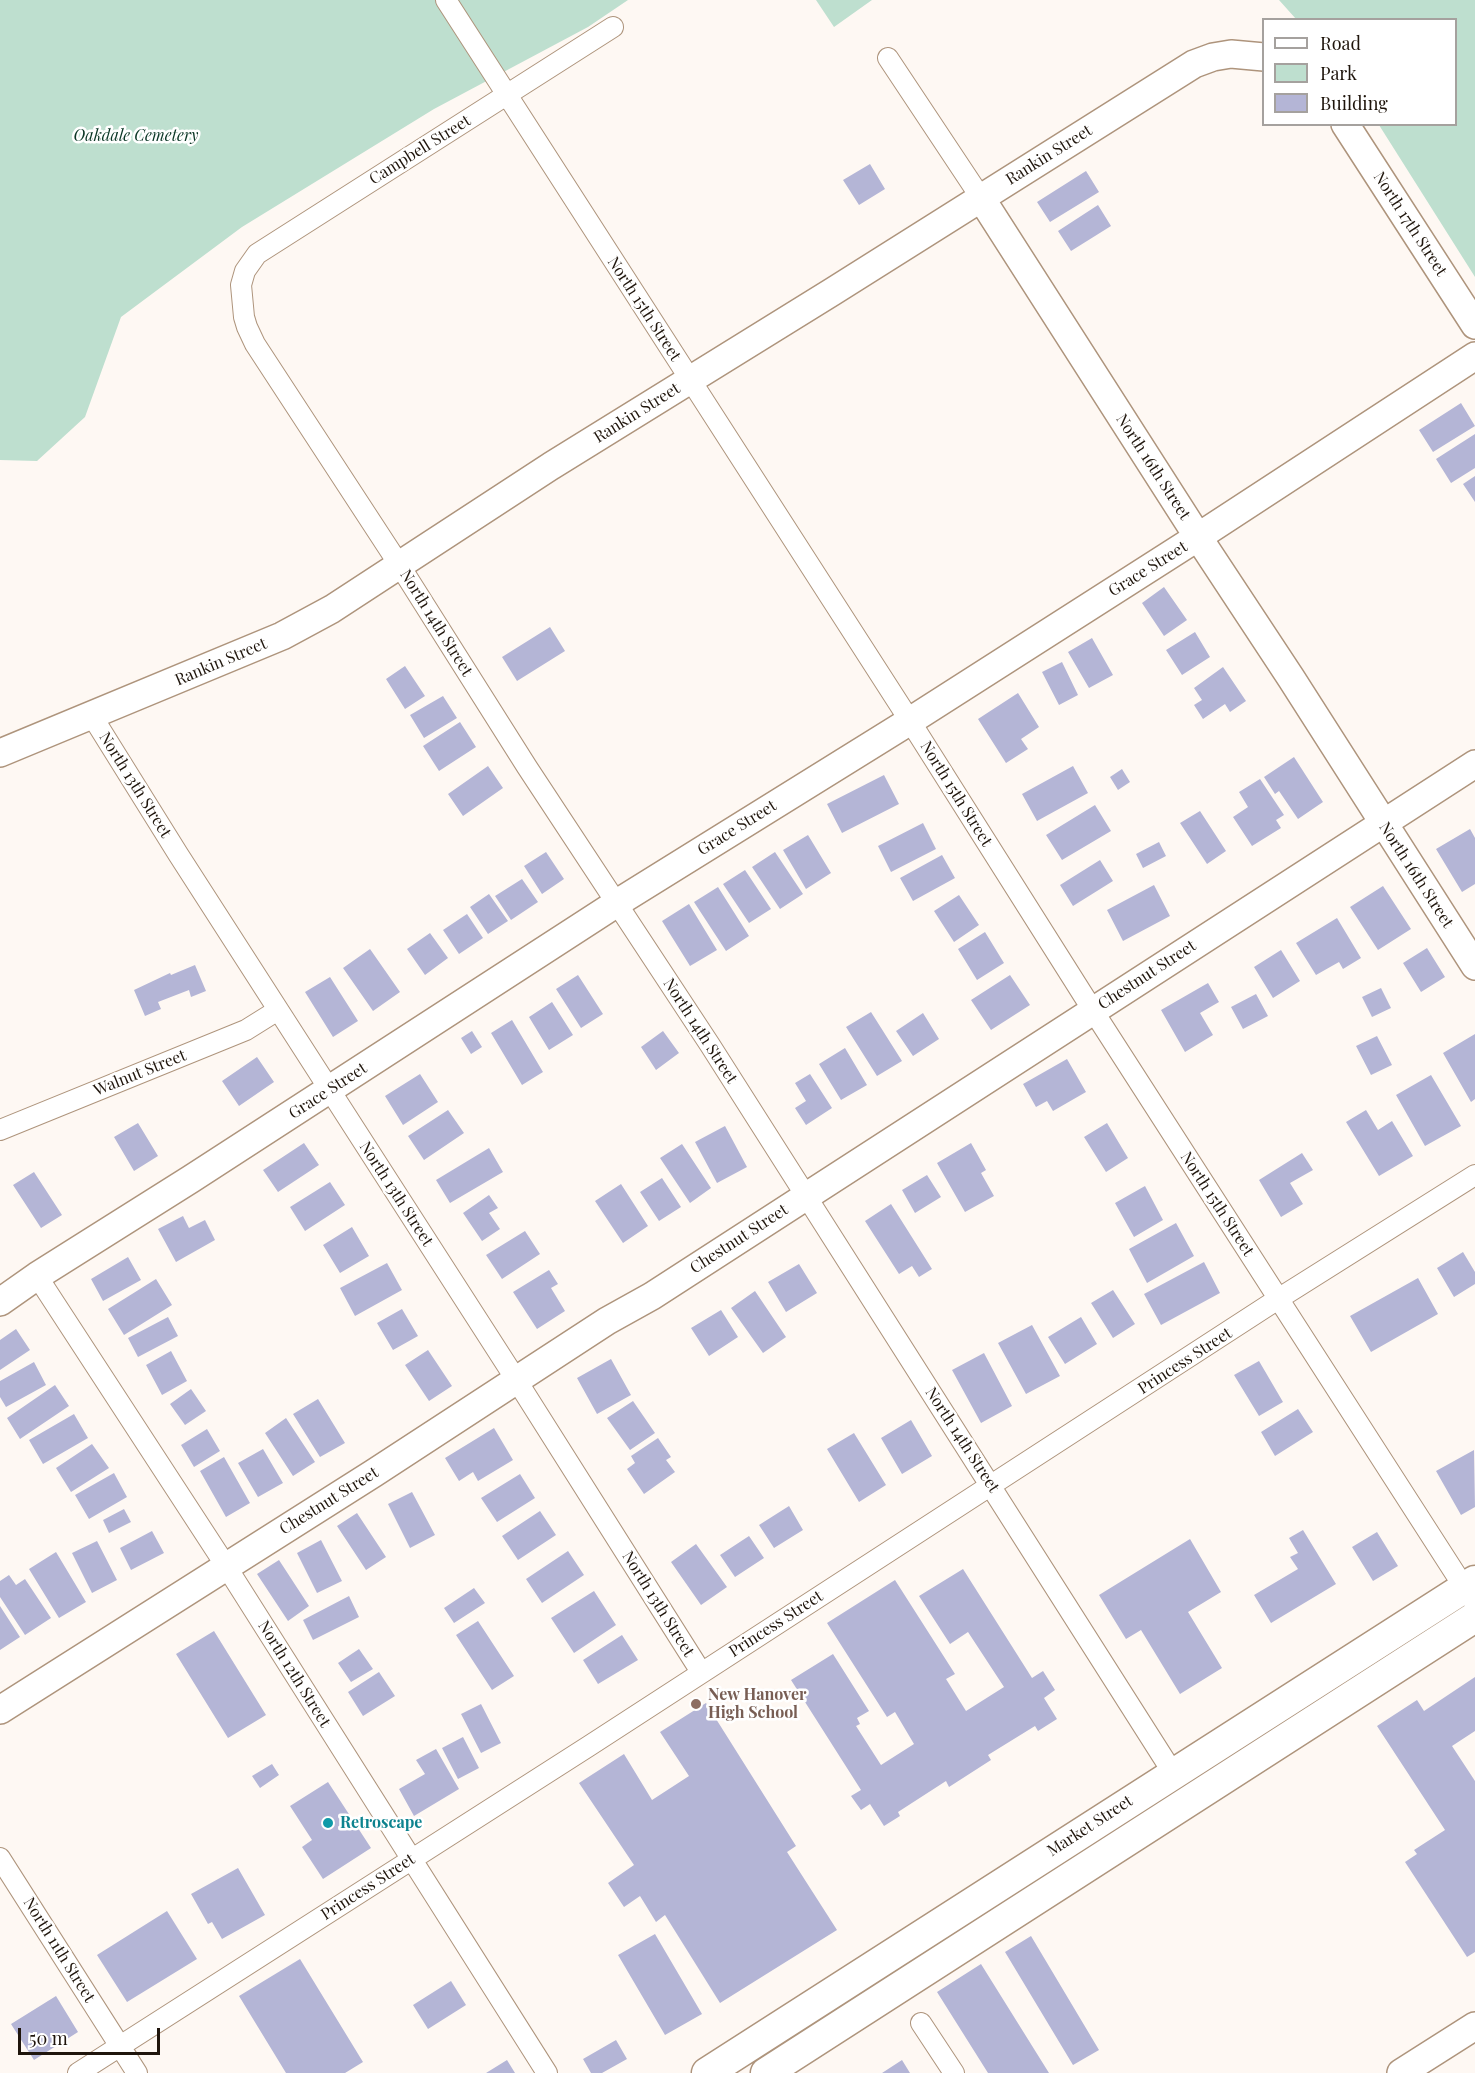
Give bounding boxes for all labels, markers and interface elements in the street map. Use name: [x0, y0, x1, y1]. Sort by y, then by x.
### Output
legend: [1262, 18, 1457, 126]
text: Road: [1320, 31, 1361, 55]
text: Park: [1320, 61, 1357, 85]
text: Building: [1320, 91, 1388, 115]
street label: Campbell Street: [366, 111, 474, 189]
street label: Rankin Street: [1002, 121, 1096, 189]
park label: Oakdale Cemetery: [74, 126, 198, 146]
street label: North 17th Street: [1369, 168, 1451, 280]
street label: North 15th Street: [603, 253, 685, 365]
street label: Rankin Street: [590, 379, 684, 447]
street label: North 16th Street: [1112, 411, 1194, 523]
street label: Grace Street: [1105, 537, 1191, 601]
street label: North 14th Street: [396, 566, 476, 680]
street label: Rankin Street: [172, 634, 270, 690]
street label: North 13th Street: [95, 729, 175, 841]
street label: North 15th Street: [916, 738, 996, 850]
street label: Grace Street: [694, 796, 780, 860]
street label: North 16th Street: [1375, 819, 1457, 931]
street label: Chestnut Street: [1094, 936, 1200, 1014]
street label: North 14th Street: [659, 975, 741, 1087]
street label: Walnut Street: [91, 1046, 189, 1100]
street label: Grace Street: [285, 1059, 371, 1123]
street label: North 13th Street: [355, 1138, 437, 1250]
street label: North 15th Street: [1176, 1148, 1258, 1260]
street label: Chestnut Street: [686, 1200, 792, 1278]
street label: Princess Street: [1135, 1324, 1235, 1398]
street label: North 14th Street: [921, 1384, 1003, 1496]
street label: Chestnut Street: [276, 1463, 382, 1539]
street label: North 13th Street: [618, 1548, 698, 1660]
street label: Princess Street: [726, 1587, 826, 1661]
street label: North 12th Street: [254, 1617, 334, 1731]
place label: New Hanover High School: [708, 1685, 806, 1723]
marker: New Hanover High School: [689, 1697, 703, 1711]
street label: Market Street: [1044, 1791, 1136, 1861]
place label: Retroscape: [340, 1813, 422, 1833]
marker: Retroscape: [321, 1816, 335, 1830]
street label: Princess Street: [318, 1850, 418, 1924]
street label: North 11th Street: [19, 1894, 99, 2006]
scale bar: [21, 2016, 164, 2054]
text: 50 m: [29, 2026, 68, 2050]

